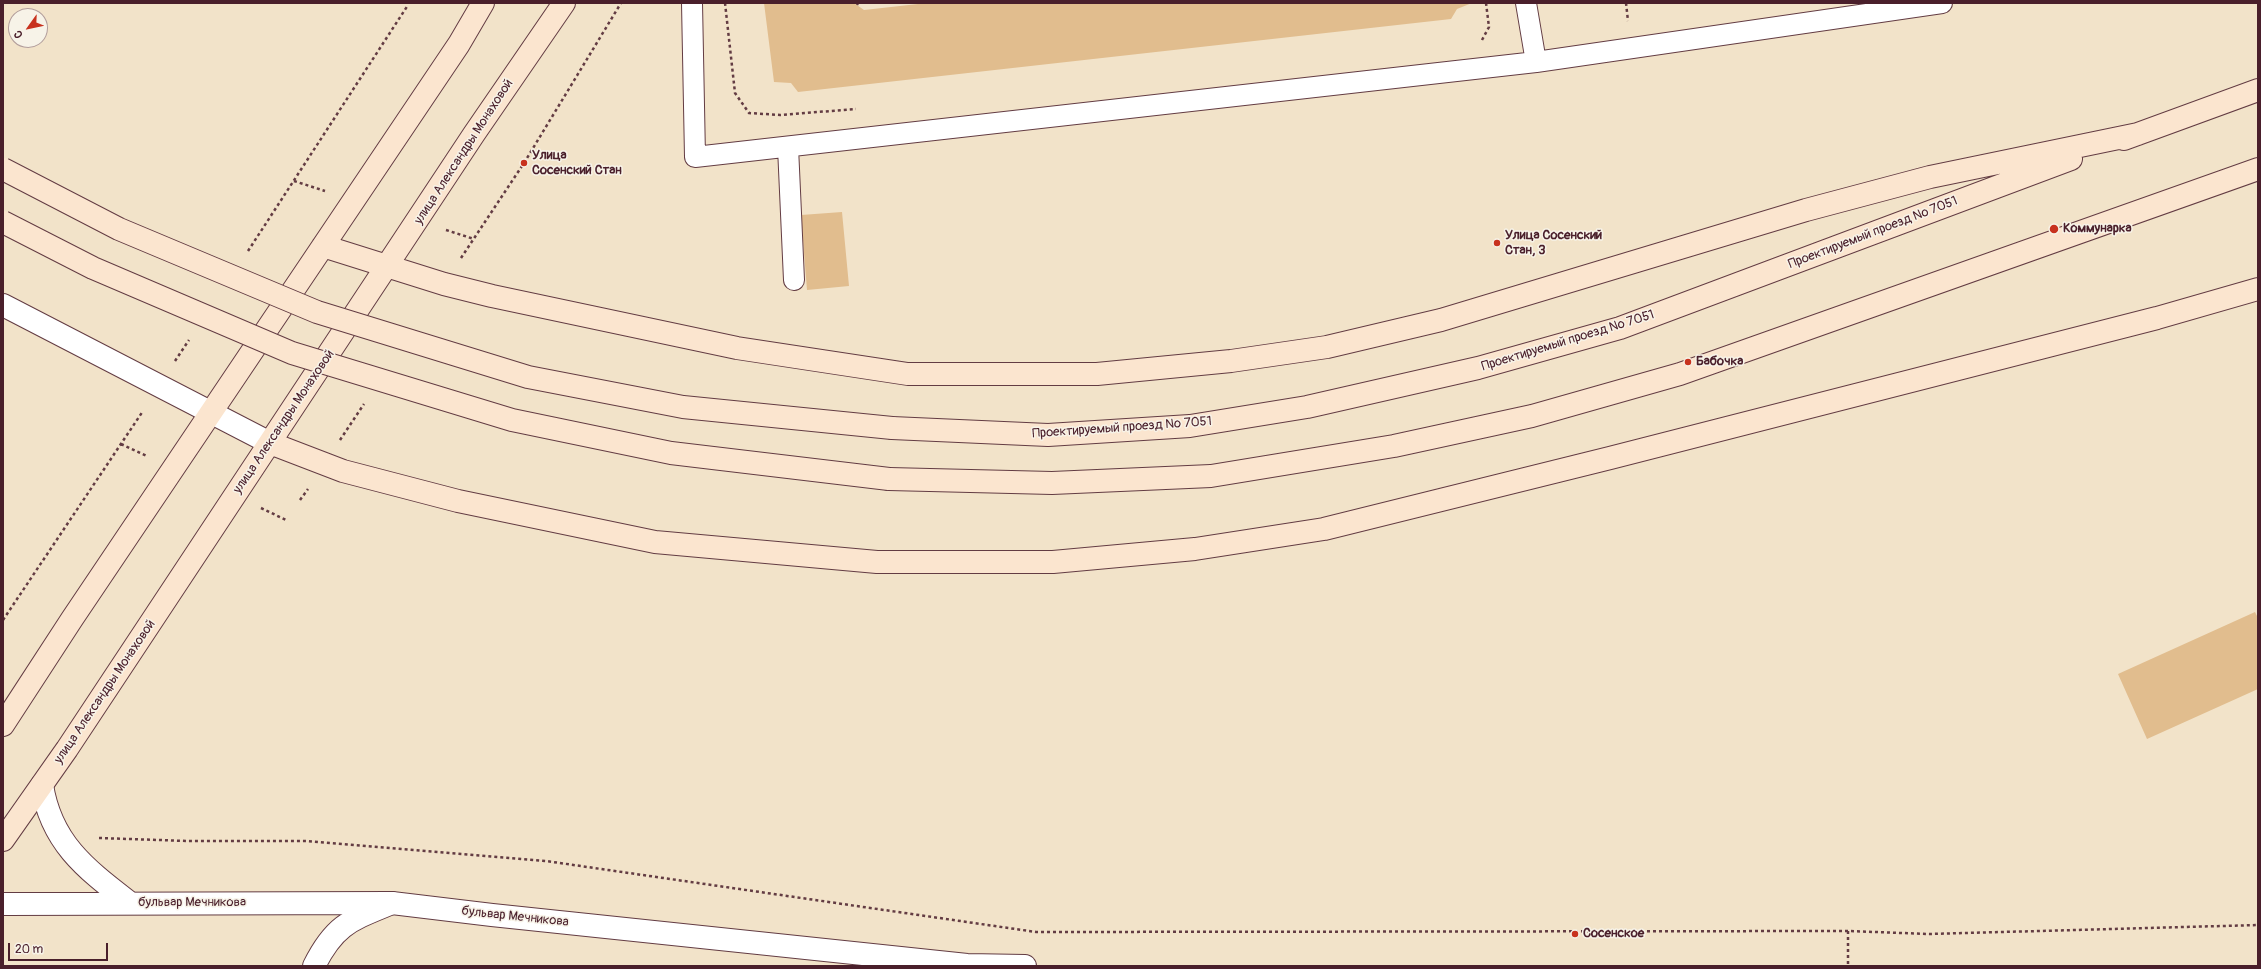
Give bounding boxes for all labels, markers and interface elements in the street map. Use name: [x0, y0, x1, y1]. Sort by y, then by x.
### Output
north arrow: [8, 8, 48, 48]
text: С: [11, 28, 26, 41]
street label: улица Александры Монаховой: [411, 77, 517, 227]
place label: Улица Сосенский Стан: [532, 148, 622, 179]
marker: Улица Сосенский Стан: [519, 158, 529, 168]
street label: Проектируемый проезд № 7051: [1786, 193, 1960, 273]
place label: Коммунарка: [2063, 221, 2132, 237]
marker: Коммунарка: [2048, 223, 2060, 235]
place label: Улица Сосенский Стан, 3: [1505, 228, 1602, 259]
marker: Улица Сосенский Стан, 3: [1492, 238, 1502, 248]
street label: Проектируемый проезд № 7051: [1480, 307, 1656, 375]
street label: улица Александры Монаховой: [230, 347, 338, 497]
place label: Бабочка: [1696, 354, 1743, 370]
marker: Бабочка: [1683, 357, 1693, 367]
street label: Проектируемый проезд № 7051: [1032, 414, 1212, 442]
street label: улица Александры Монаховой: [51, 617, 159, 767]
street label: бульвар Мечникова: [138, 895, 246, 911]
street label: бульвар Мечникова: [460, 904, 570, 930]
place label: Сосенское: [1583, 926, 1644, 942]
marker: Сосенское: [1570, 929, 1580, 939]
scale bar: [10, 935, 110, 961]
text: 20 m: [15, 942, 43, 957]

